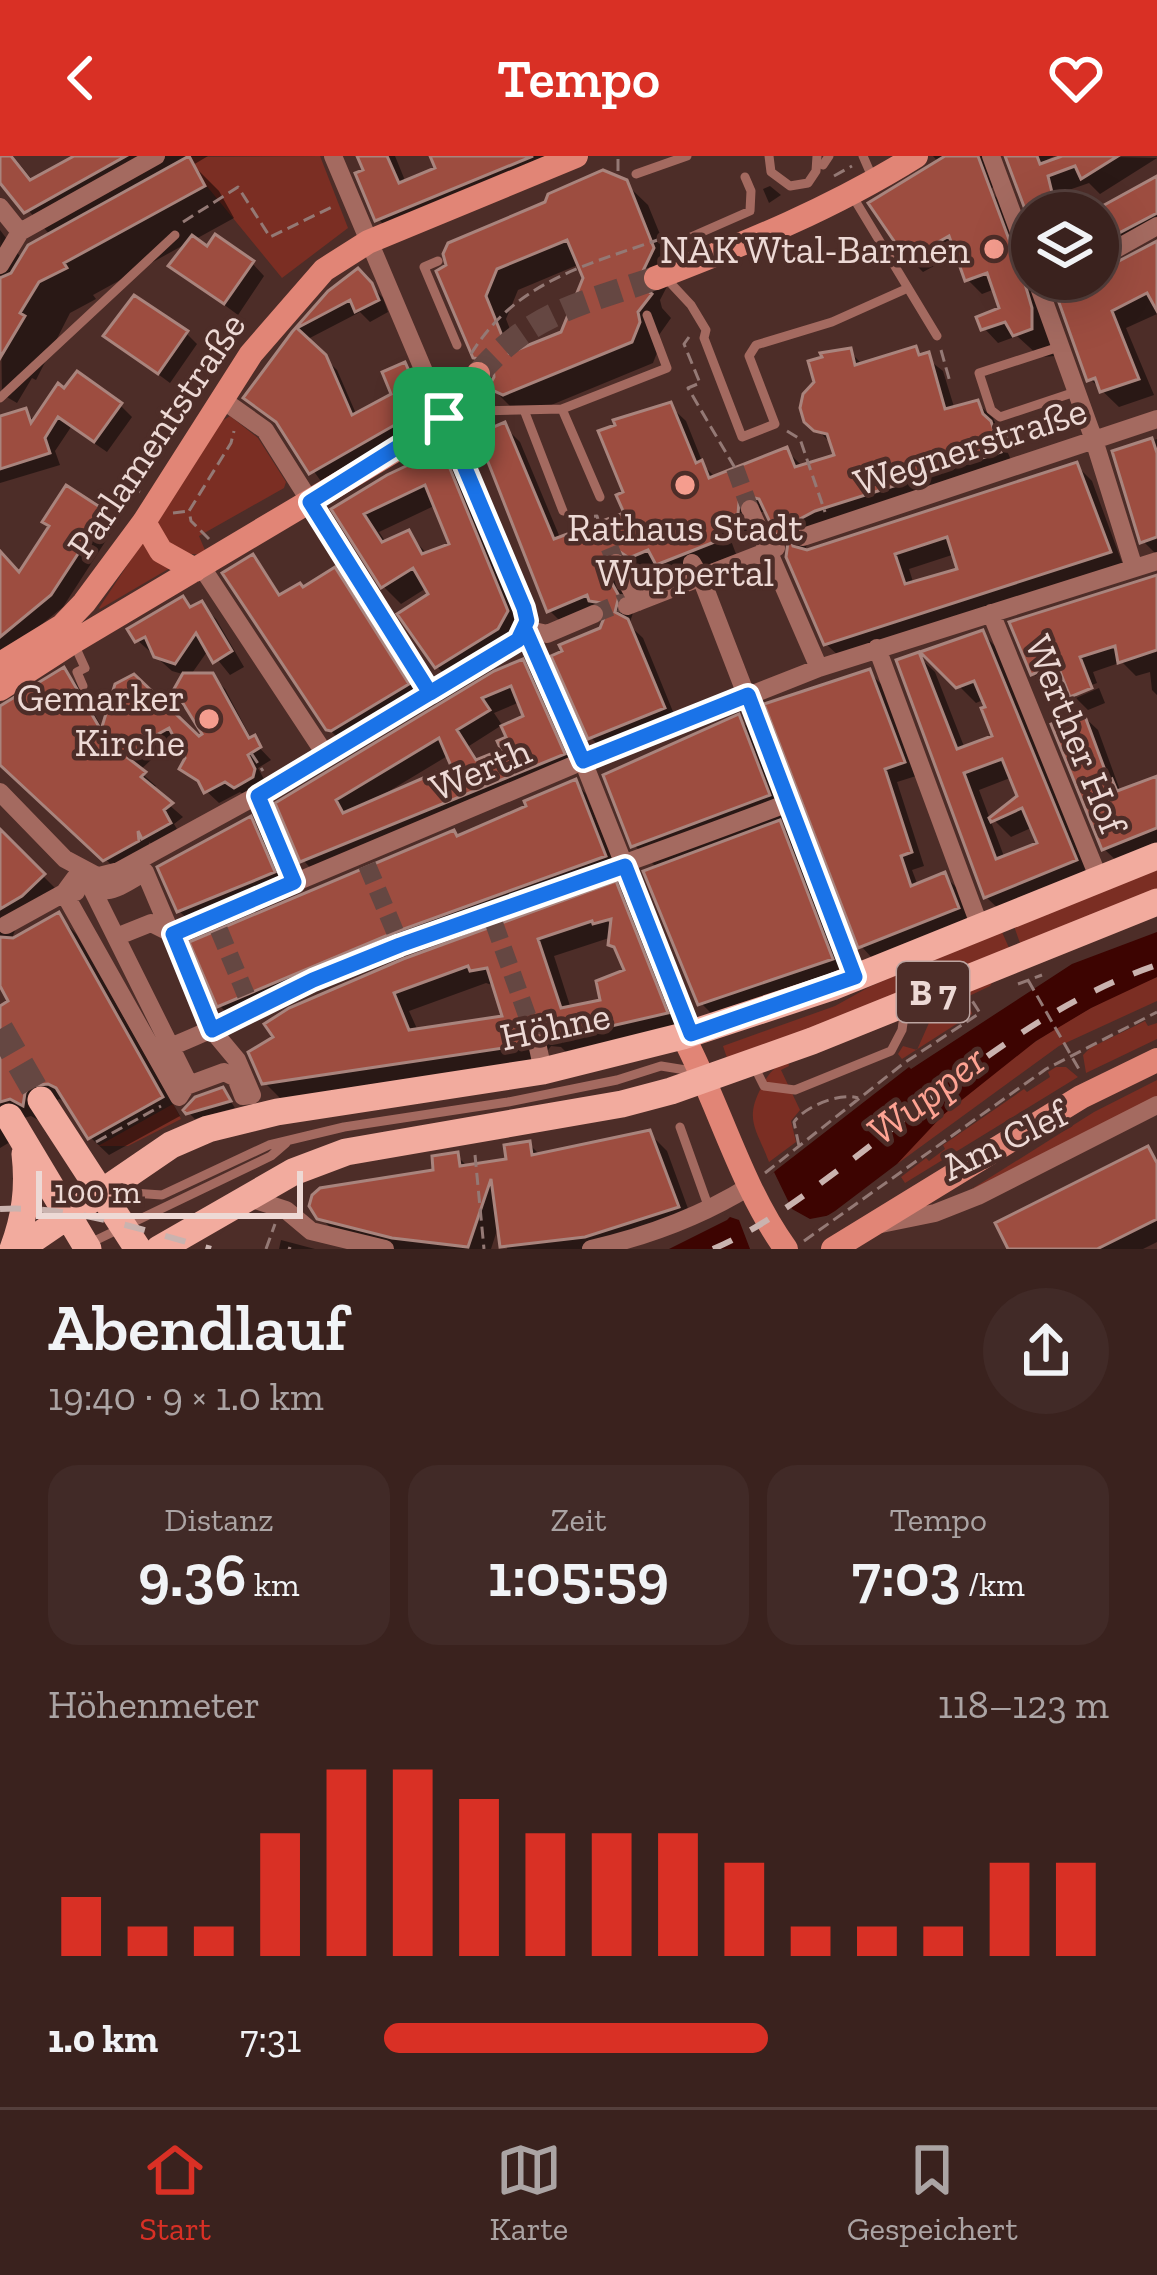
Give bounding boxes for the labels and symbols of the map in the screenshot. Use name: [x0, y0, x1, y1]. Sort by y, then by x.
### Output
place label: NAK Wtal-Barmen: [660, 226, 970, 273]
marker: NAK Wtal-Barmen: [981, 236, 1007, 262]
street label: Parlamentstraße: [57, 303, 255, 567]
pin: [393, 367, 495, 469]
street label: Wegnerstraße: [848, 386, 1092, 506]
marker: Rathaus Stadt Wuppertal: [672, 472, 698, 498]
place label: Rathaus Stadt Wuppertal: [567, 504, 803, 596]
street label: Werther Hof: [1015, 628, 1138, 842]
place label: Gemarker Kirche: [17, 674, 185, 766]
marker: Gemarker Kirche: [196, 706, 222, 732]
street label: Werth: [422, 727, 538, 811]
road number: B 7: [897, 962, 969, 1022]
street label: Höhne: [496, 991, 614, 1061]
water label: Wupper: [857, 1034, 996, 1156]
street label: Am Clef: [933, 1088, 1077, 1191]
scale bar: [36, 1165, 303, 1218]

